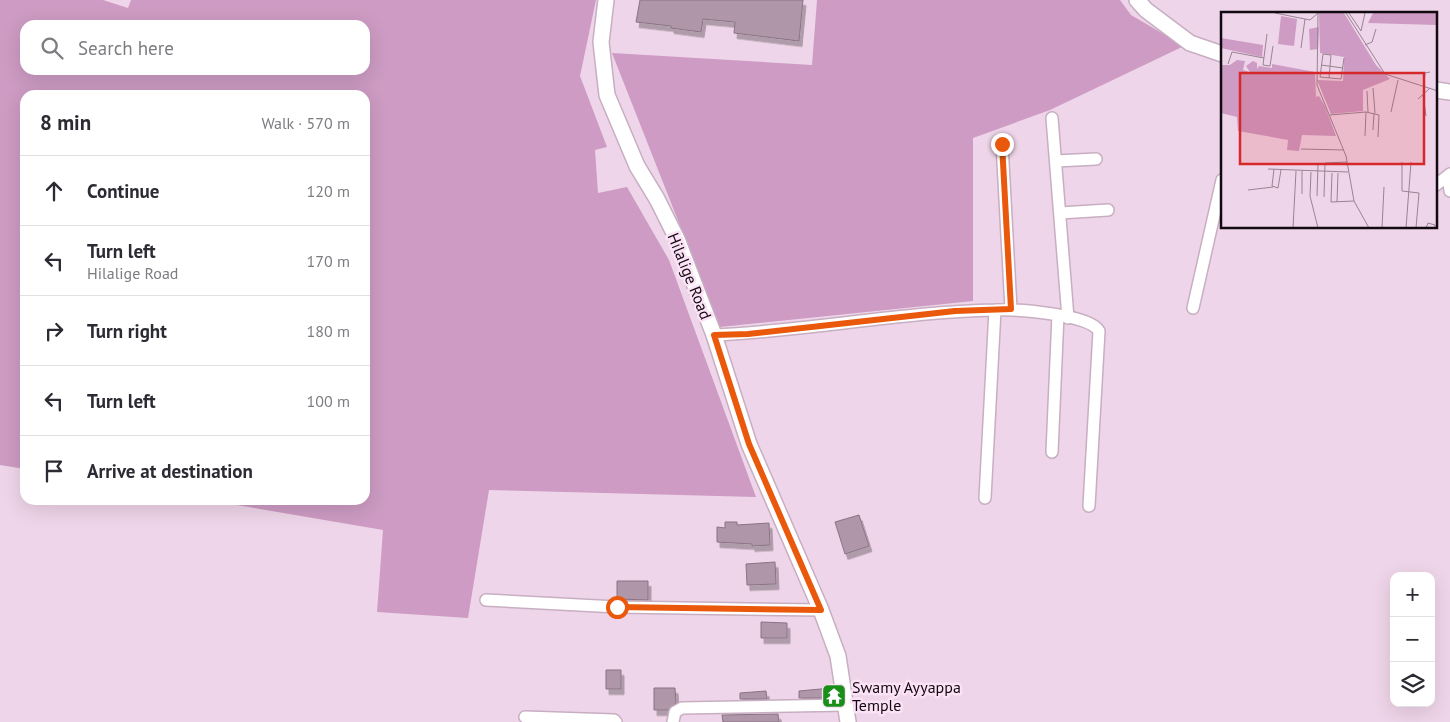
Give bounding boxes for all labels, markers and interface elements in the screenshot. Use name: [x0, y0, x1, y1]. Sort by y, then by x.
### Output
inset map: [1221, 12, 1438, 229]
search box: [20, 20, 370, 75]
icon: search: [38, 34, 66, 62]
text: Search here: [78, 36, 174, 60]
text: 8 min: [40, 109, 91, 136]
text: Walk · 570 m: [261, 113, 350, 133]
route end: [991, 133, 1014, 156]
icon: ahead: [40, 177, 68, 205]
text: Continue: [87, 179, 159, 203]
text: 120 m: [307, 181, 350, 201]
street label: Hilalige Road: [664, 230, 716, 322]
text: Turn left: [87, 239, 156, 263]
icon: left: [40, 247, 68, 275]
text: 170 m: [307, 251, 350, 271]
text: Hilalige Road: [87, 263, 178, 283]
icon: right: [40, 317, 68, 345]
text: Turn right: [87, 319, 167, 343]
text: 180 m: [307, 321, 350, 341]
icon: left: [40, 387, 68, 415]
text: Turn left: [87, 389, 156, 413]
text: 100 m: [307, 391, 350, 411]
icon: arrive: [40, 457, 68, 485]
text: Arrive at destination: [87, 459, 253, 483]
map controls: [1390, 572, 1435, 707]
button: +: [1390, 572, 1435, 617]
route start: [606, 596, 629, 619]
button: −: [1390, 617, 1435, 662]
button: layers: [1390, 662, 1435, 707]
place label: Swamy Ayyappa Temple: [852, 677, 961, 715]
temple icon: Swamy Ayyappa Temple: [821, 683, 847, 709]

